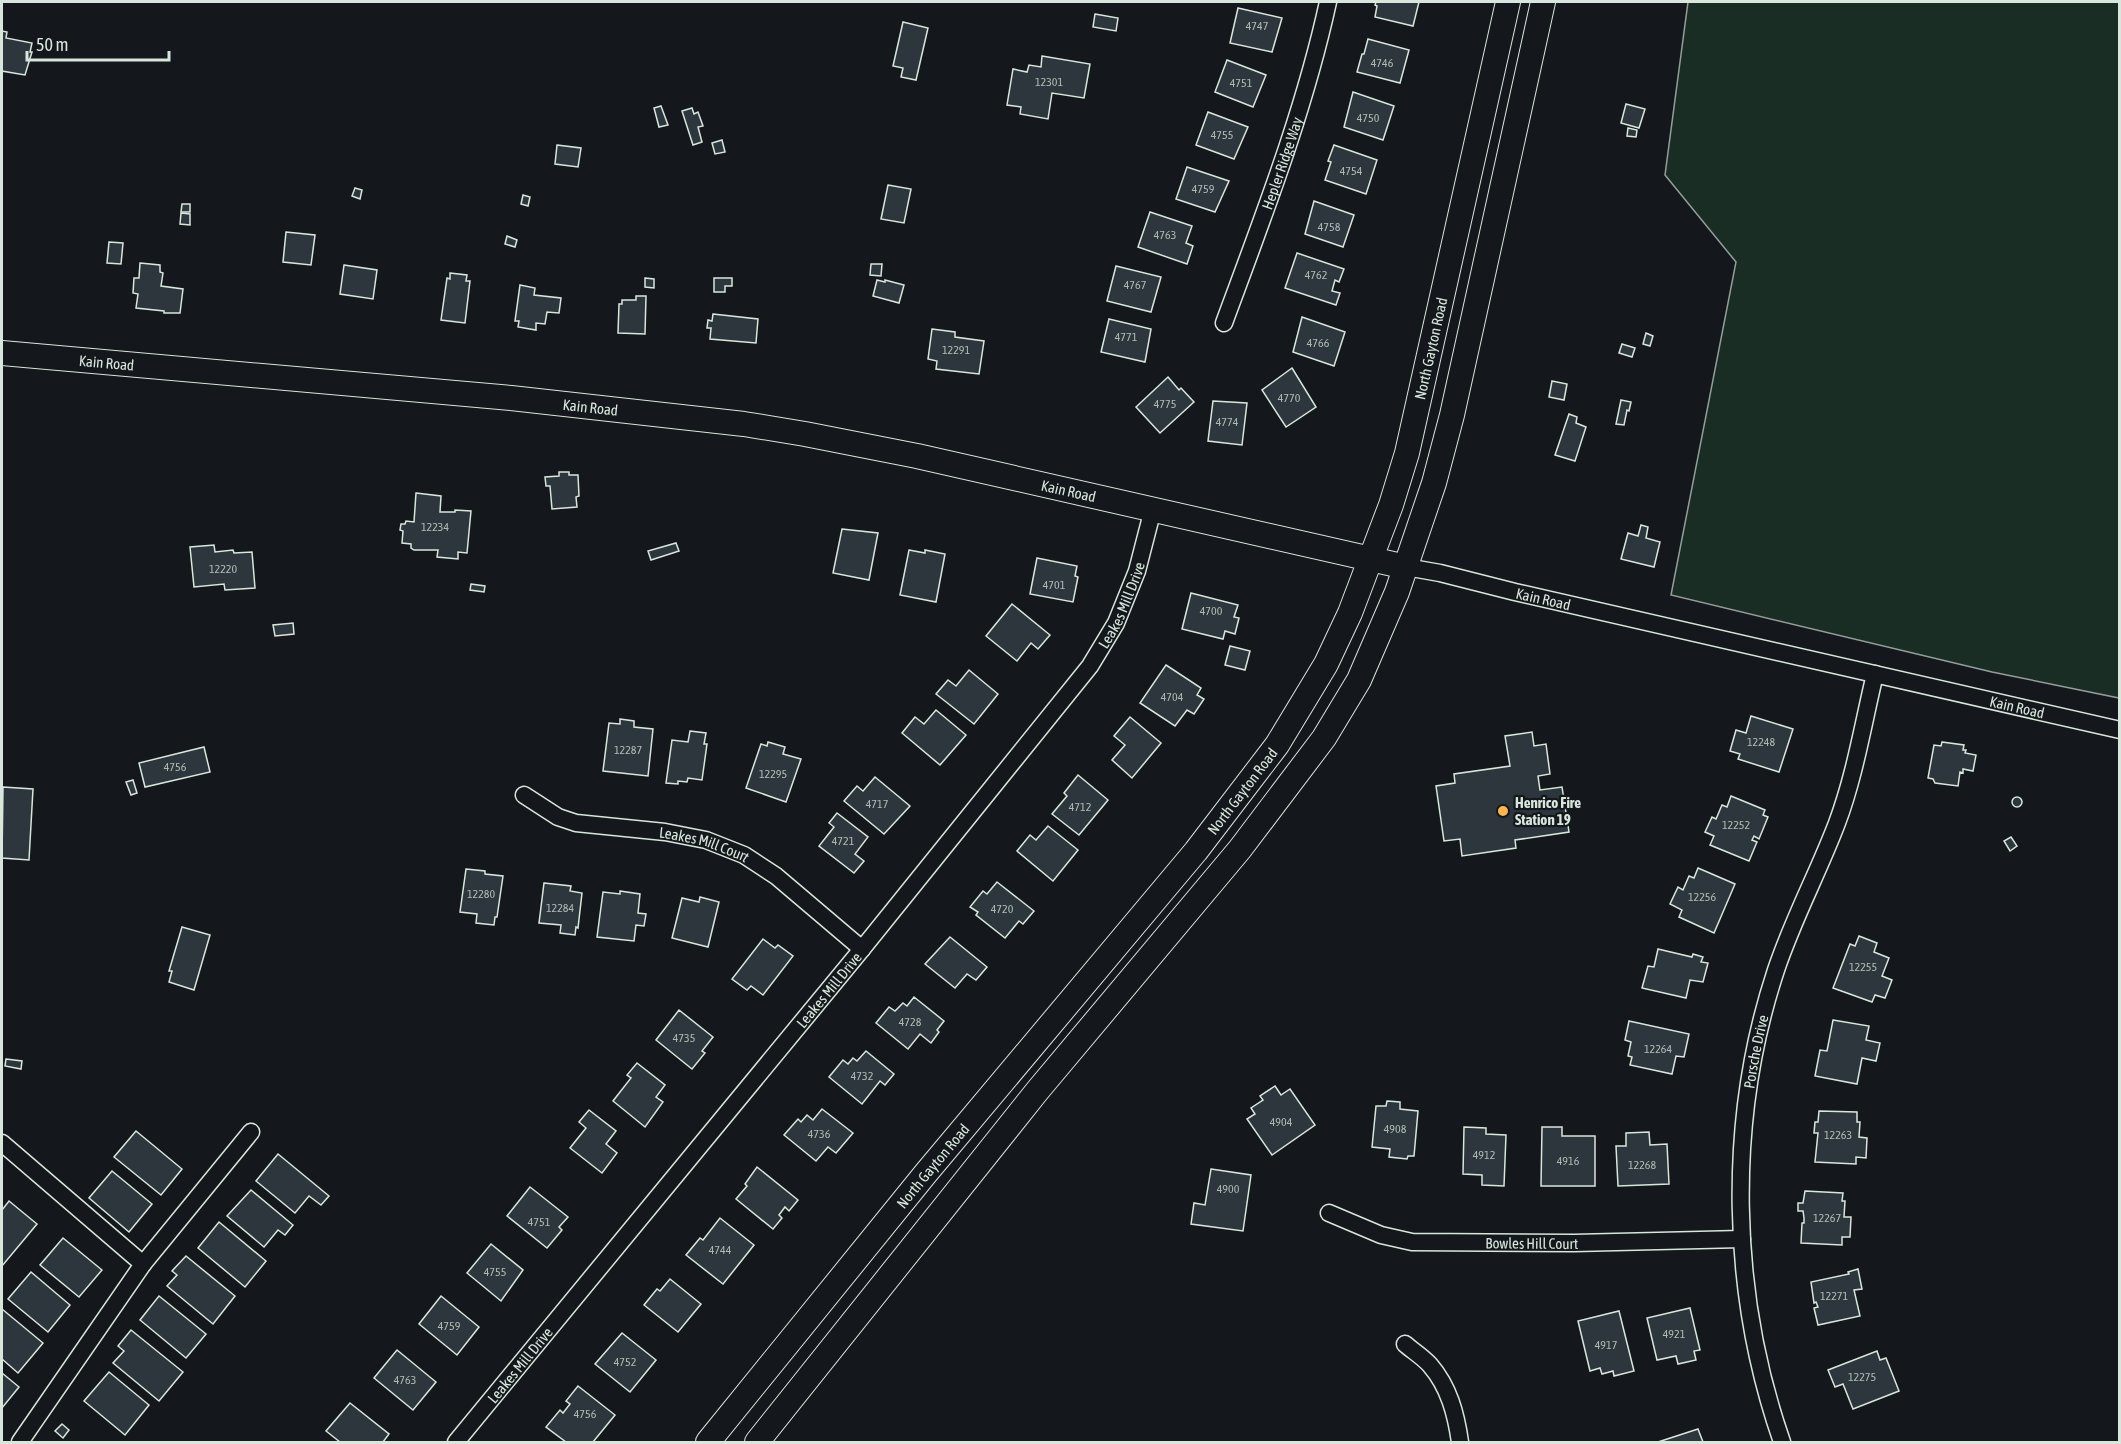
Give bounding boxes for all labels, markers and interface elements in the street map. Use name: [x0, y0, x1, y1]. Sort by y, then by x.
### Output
house number: 4747: [1246, 19, 1269, 33]
scale bar: [27, 24, 170, 62]
text: 50 m: [36, 34, 68, 55]
house number: 4746: [1371, 56, 1394, 70]
house number: 12301: [1035, 75, 1063, 89]
house number: 4751: [1230, 76, 1253, 90]
house number: 4750: [1357, 111, 1380, 125]
street label: Hepler Ridge Way: [1258, 115, 1305, 212]
house number: 4755: [1211, 128, 1233, 142]
house number: 4754: [1340, 164, 1363, 178]
house number: 4759: [1192, 182, 1215, 196]
house number: 4758: [1318, 220, 1341, 234]
house number: 4763: [1154, 228, 1176, 242]
house number: 4762: [1305, 268, 1327, 282]
house number: 4767: [1124, 278, 1147, 292]
street label: North Gayton Road: [1411, 296, 1450, 401]
house number: 4771: [1115, 330, 1138, 344]
house number: 4766: [1307, 336, 1330, 350]
house number: 12291: [942, 343, 970, 357]
street label: Kain Road: [78, 351, 135, 373]
house number: 4770: [1278, 391, 1301, 405]
street label: Kain Road: [562, 395, 619, 418]
house number: 4775: [1154, 397, 1176, 411]
house number: 4774: [1216, 415, 1239, 429]
street label: Kain Road: [1040, 476, 1098, 505]
house number: 12234: [421, 520, 449, 534]
street label: Leakes Mill Drive: [1094, 560, 1148, 651]
house number: 12220: [209, 562, 237, 576]
house number: 4701: [1043, 578, 1066, 592]
street label: Kain Road: [1514, 584, 1572, 613]
house number: 4700: [1200, 604, 1223, 618]
house number: 4704: [1161, 690, 1184, 704]
street label: Kain Road: [1988, 692, 2046, 721]
house number: 12248: [1747, 735, 1775, 749]
house number: 12287: [614, 743, 642, 757]
street label: North Gayton Road: [1203, 744, 1280, 838]
house number: 4756: [164, 760, 187, 774]
house number: 12295: [759, 767, 787, 781]
place label: Henrico Fire Station 19: [1515, 794, 1581, 828]
house number: 4717: [866, 797, 889, 811]
house number: 4712: [1069, 800, 1091, 814]
marker: Henrico Fire Station 19: [1496, 804, 1510, 818]
house number: 12252: [1722, 818, 1750, 832]
street label: Leakes Mill Court: [659, 823, 753, 865]
house number: 4721: [832, 834, 855, 848]
house number: 12280: [467, 887, 495, 901]
house number: 12256: [1688, 890, 1716, 904]
house number: 12284: [546, 901, 574, 915]
house number: 4720: [991, 902, 1014, 916]
street label: Leakes Mill Drive: [792, 948, 865, 1031]
house number: 12255: [1849, 960, 1877, 974]
street label: Porsche Drive: [1740, 1013, 1771, 1090]
house number: 4728: [899, 1015, 922, 1029]
house number: 4735: [673, 1031, 695, 1045]
house number: 12264: [1644, 1042, 1672, 1056]
house number: 4732: [851, 1069, 873, 1083]
house number: 4904: [1270, 1115, 1293, 1129]
street label: North Gayton Road: [893, 1120, 972, 1211]
house number: 4908: [1384, 1122, 1407, 1136]
house number: 4736: [808, 1127, 831, 1141]
house number: 12263: [1824, 1128, 1852, 1142]
house number: 4912: [1473, 1148, 1495, 1162]
house number: 4916: [1557, 1154, 1580, 1168]
house number: 12268: [1628, 1158, 1656, 1172]
house number: 4900: [1217, 1182, 1240, 1196]
house number: 12267: [1813, 1211, 1841, 1225]
house number: 4751: [528, 1215, 551, 1229]
street label: Bowles Hill Court: [1485, 1234, 1578, 1252]
house number: 4744: [709, 1243, 732, 1257]
house number: 4755: [484, 1265, 506, 1279]
house number: 12271: [1820, 1289, 1848, 1303]
house number: 4759: [438, 1319, 461, 1333]
street label: Leakes Mill Drive: [484, 1323, 556, 1406]
house number: 4921: [1663, 1327, 1686, 1341]
house number: 4917: [1595, 1338, 1618, 1352]
house number: 4752: [614, 1355, 636, 1369]
house number: 12275: [1848, 1370, 1876, 1384]
house number: 4763: [394, 1373, 416, 1387]
house number: 4756: [574, 1407, 597, 1421]

